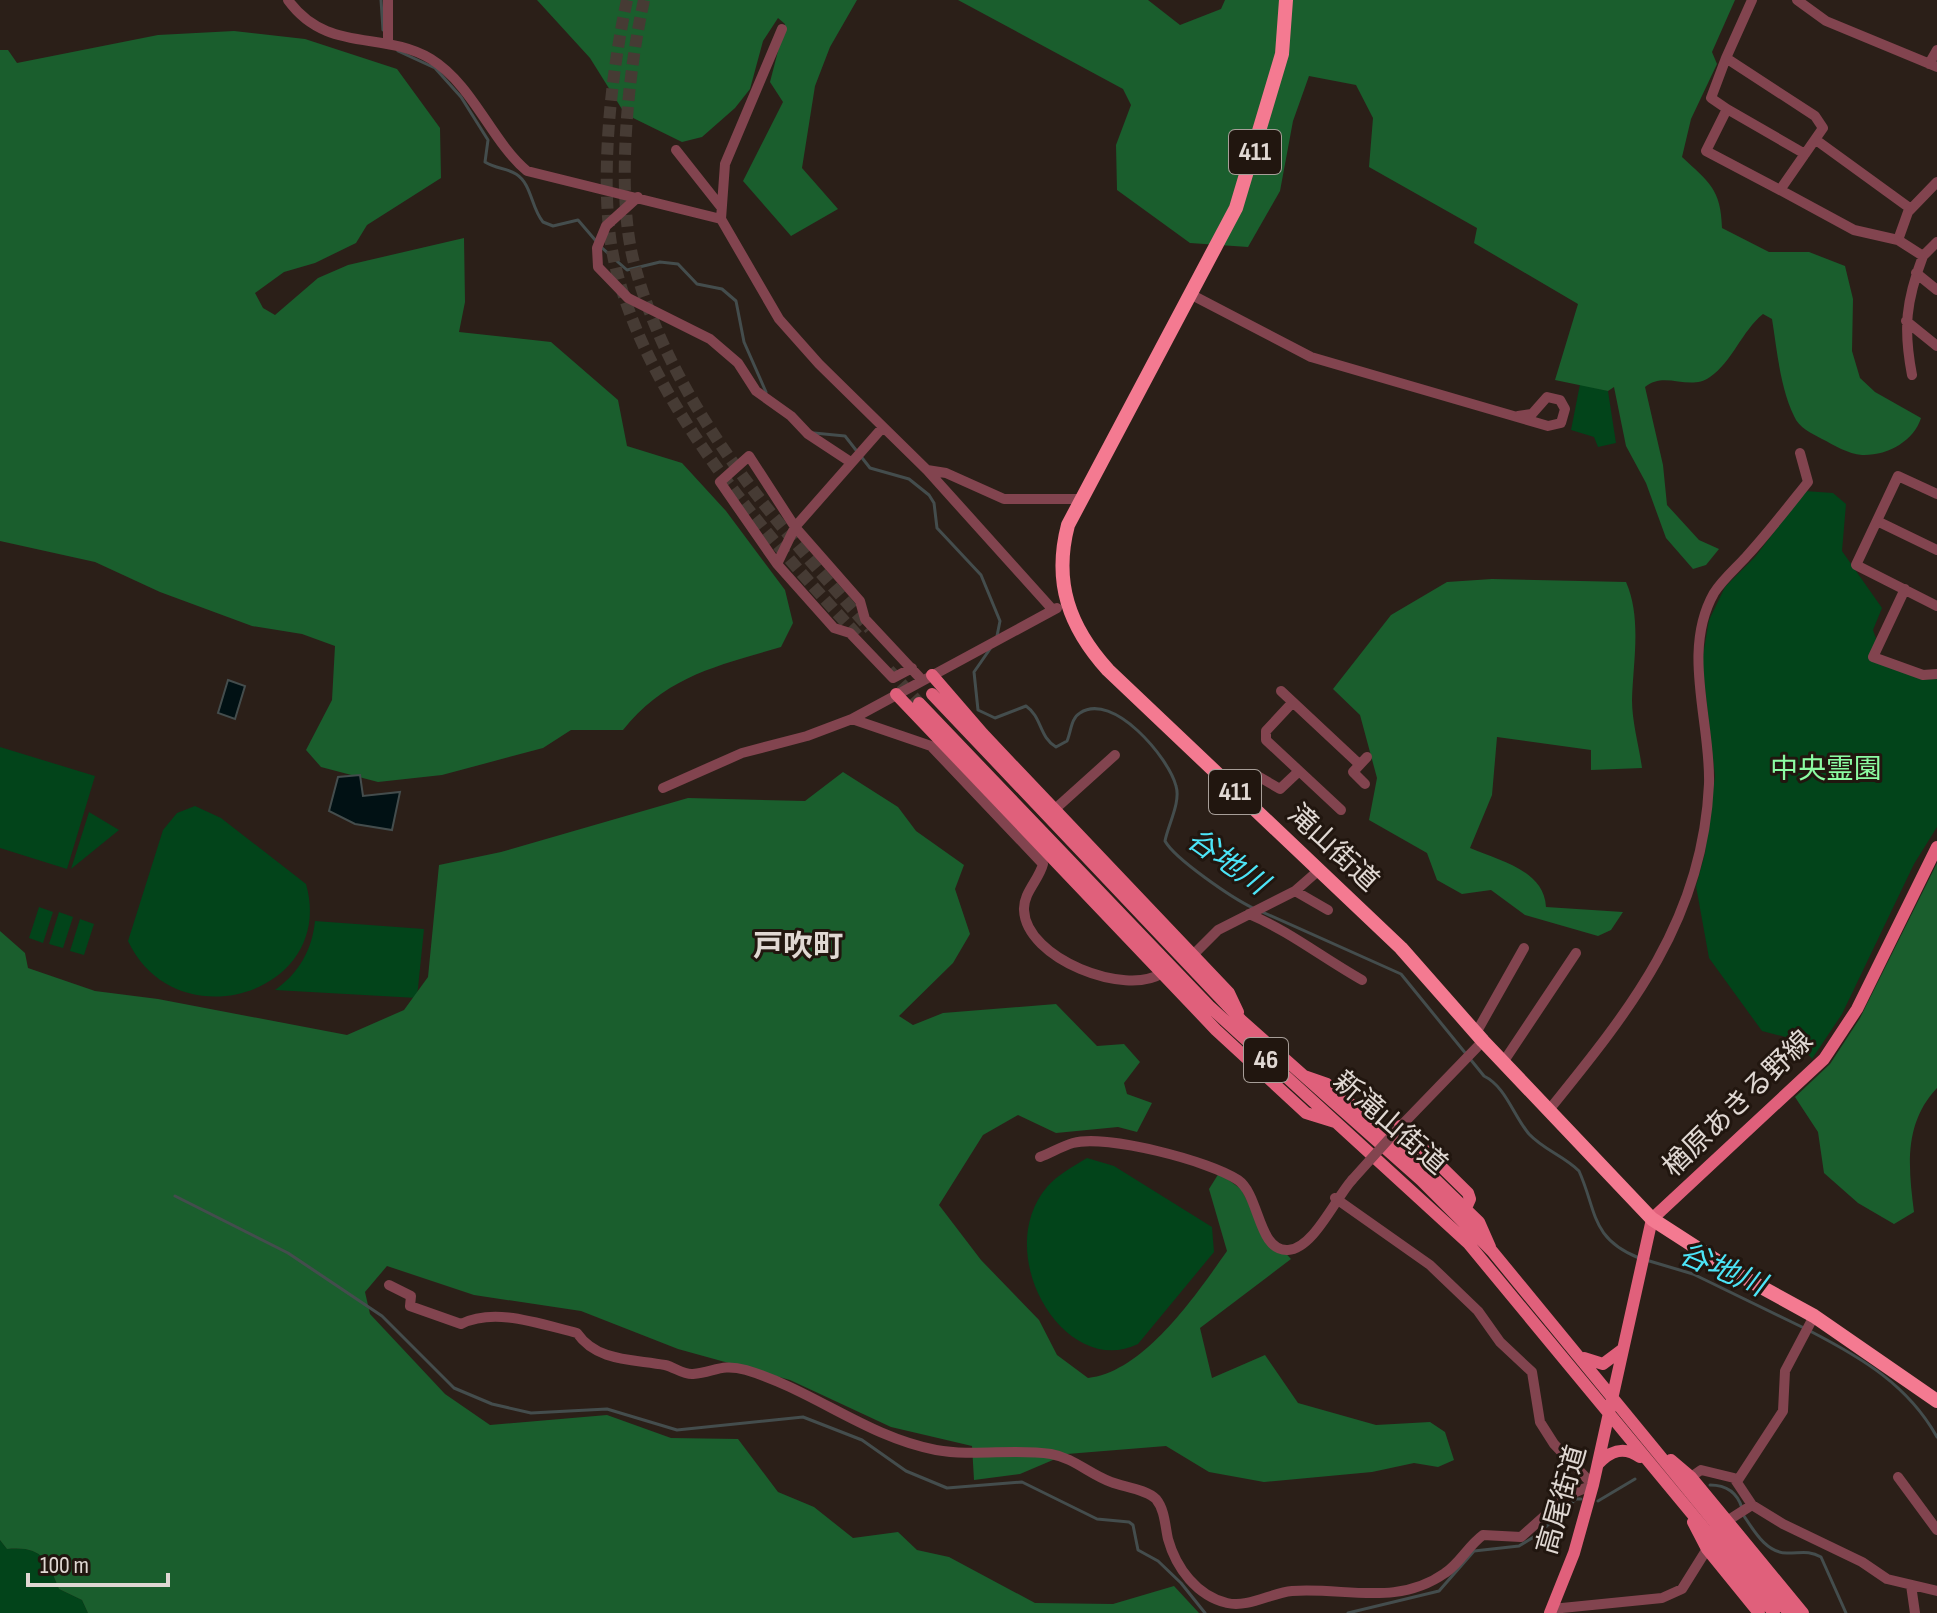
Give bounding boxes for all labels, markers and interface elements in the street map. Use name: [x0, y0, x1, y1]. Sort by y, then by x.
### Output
road number: 411: [1229, 130, 1281, 174]
park label: 中央霊園: [1770, 753, 1882, 786]
road number: 411: [1209, 770, 1261, 814]
street label: 滝山街道: [1281, 798, 1385, 898]
water label: 谷地川: [1180, 821, 1277, 904]
district label: 戸吹町: [753, 929, 843, 965]
street label: 楢原あきる野線: [1656, 1024, 1820, 1184]
road number: 46: [1244, 1038, 1288, 1082]
street label: 新滝山街道: [1326, 1065, 1454, 1181]
water label: 谷地川: [1674, 1236, 1773, 1305]
street label: 高尾街道: [1531, 1442, 1593, 1558]
scale bar: [28, 1537, 168, 1587]
text: 100 m: [40, 1551, 89, 1580]

